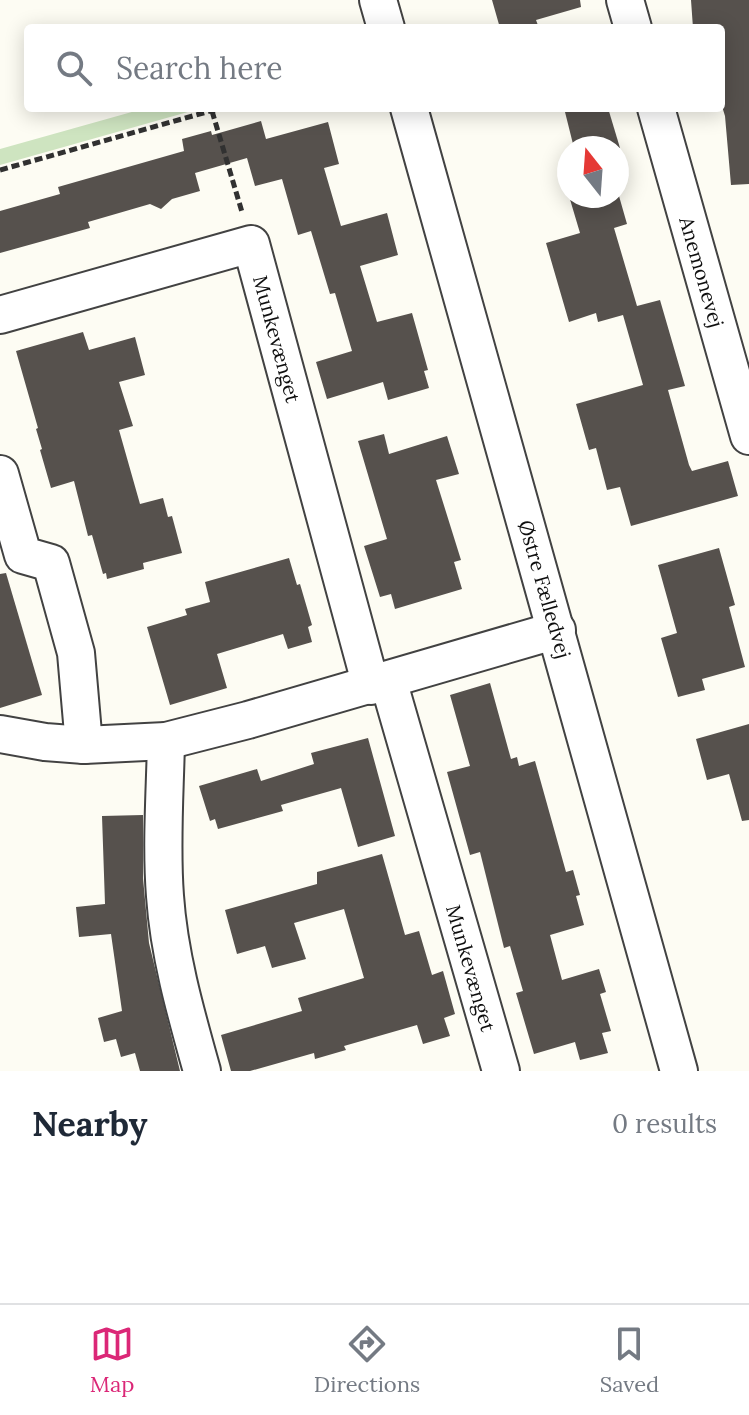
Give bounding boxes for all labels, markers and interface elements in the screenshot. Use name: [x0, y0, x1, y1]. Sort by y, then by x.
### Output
search box: [24, 24, 725, 112]
icon: search: [52, 46, 96, 90]
text: Search here: [116, 49, 283, 87]
north arrow: [557, 136, 629, 208]
street label: Anemonevej: [674, 213, 730, 330]
street label: Munkevænget: [248, 273, 306, 406]
street label: Østre Fælledvej: [513, 517, 577, 661]
street label: Munkevænget: [441, 902, 501, 1035]
text: Nearby: [32, 1102, 148, 1145]
text: 0 results: [612, 1107, 717, 1140]
tab: Map: [90, 1322, 134, 1398]
tab: Directions: [314, 1322, 420, 1398]
tab: Saved: [600, 1322, 659, 1398]

